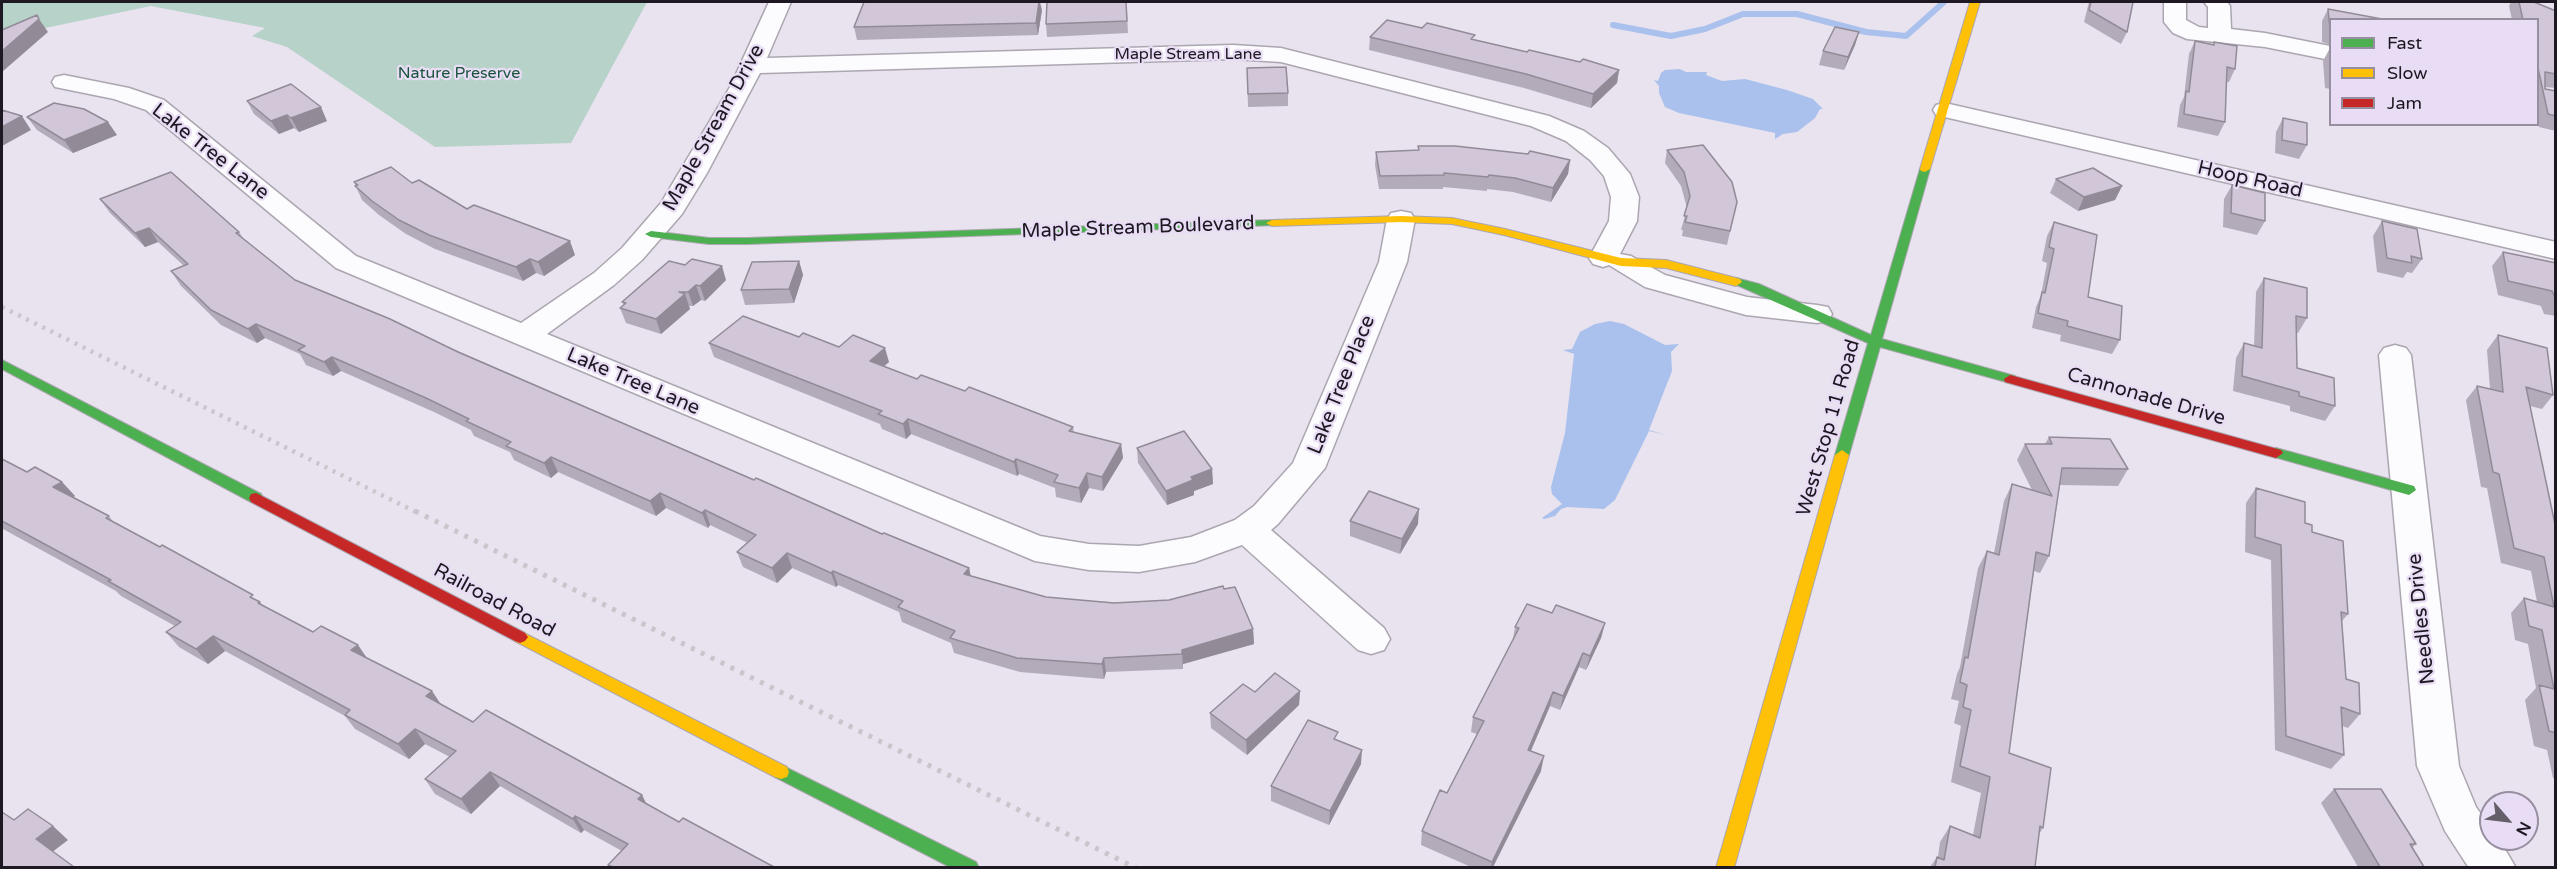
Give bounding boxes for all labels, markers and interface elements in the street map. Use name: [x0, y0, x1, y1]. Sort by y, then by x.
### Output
legend: [2329, 18, 2539, 126]
text: Fast: [2387, 32, 2422, 54]
street label: Maple Stream Drive: [658, 40, 770, 216]
street label: Maple Stream Lane: [1114, 45, 1262, 65]
text: Slow: [2387, 62, 2428, 84]
park label: Nature Preserve: [398, 64, 520, 84]
text: Jam: [2387, 92, 2422, 114]
street label: Lake Tree Lane: [146, 99, 274, 205]
street label: Hoop Road: [2195, 156, 2305, 204]
street label: Maple Stream Boulevard: [1021, 212, 1255, 244]
street label: Lake Tree Place: [1303, 312, 1381, 458]
street label: West Stop 11 Road: [1792, 337, 1866, 519]
street label: Lake Tree Lane: [563, 343, 703, 421]
street label: Cannonade Drive: [2064, 363, 2228, 431]
street label: Needles Drive: [2403, 552, 2441, 686]
street label: Railroad Road: [429, 559, 559, 643]
north arrow: [2479, 791, 2539, 851]
text: N: [2511, 818, 2535, 839]

